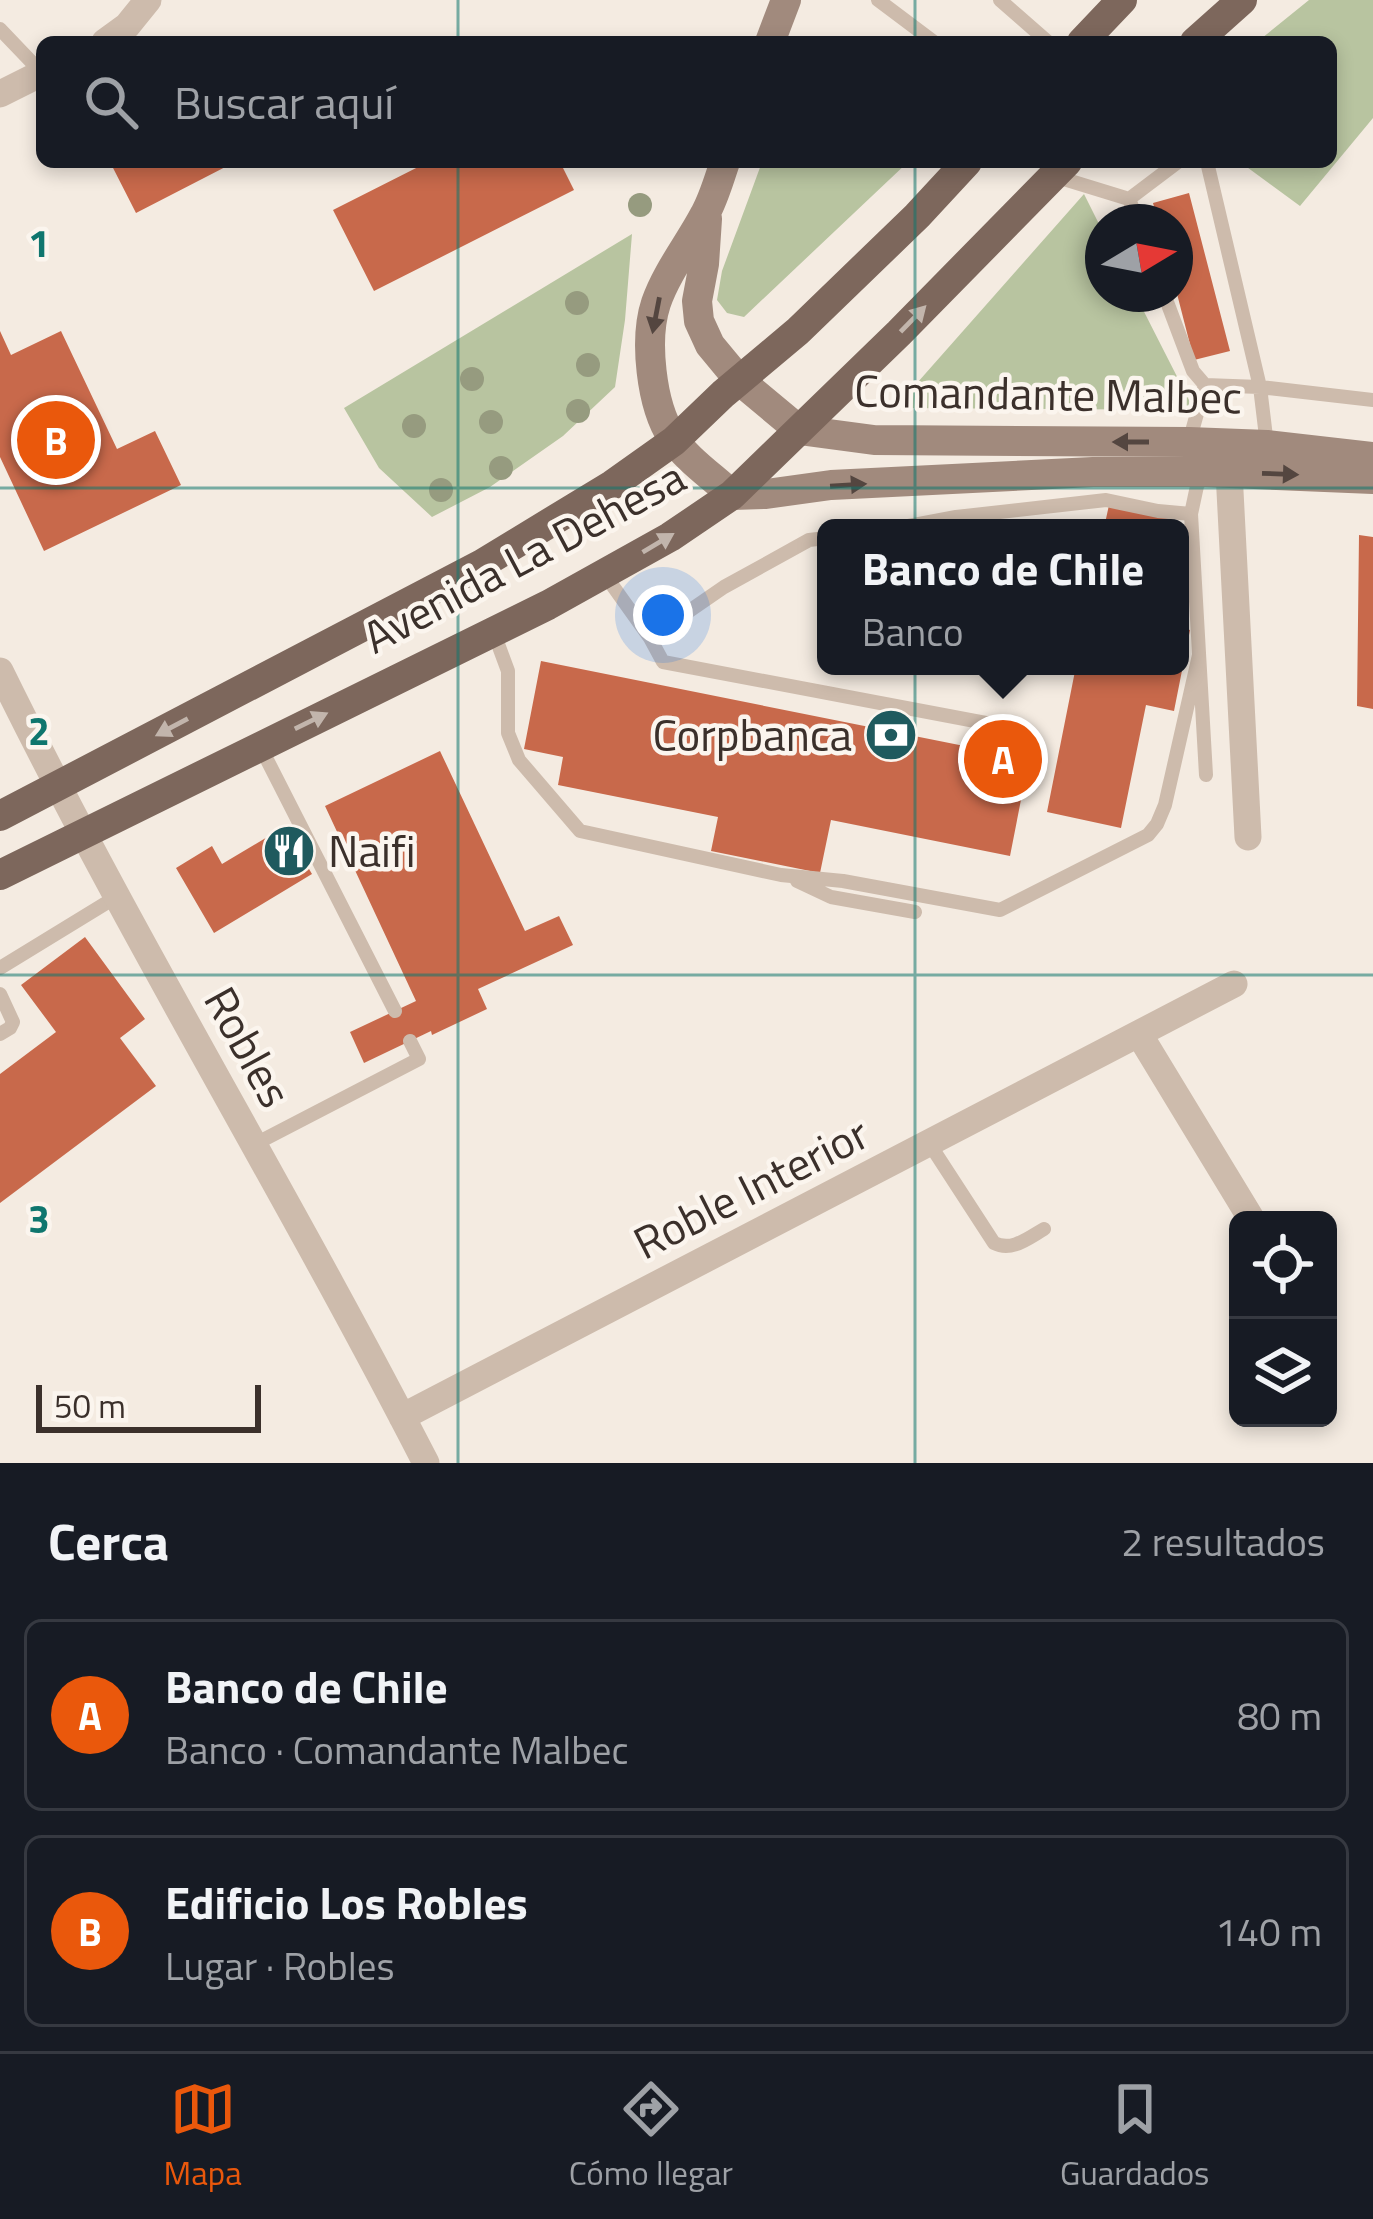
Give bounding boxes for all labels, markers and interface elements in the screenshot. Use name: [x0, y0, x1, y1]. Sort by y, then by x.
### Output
search box: [36, 36, 1337, 168]
text: Buscar aquí: [174, 68, 394, 136]
icon: search: [78, 69, 144, 135]
north arrow: [1085, 204, 1193, 312]
text: 1: [28, 213, 50, 272]
one-way arrow: [646, 297, 665, 334]
one-way arrow: [898, 305, 926, 334]
street label: Comandante Malbec: [854, 356, 1242, 430]
pin: B: [17, 395, 95, 485]
one-way arrow: [1111, 432, 1149, 452]
street label: Avenida La Dehesa: [350, 442, 697, 670]
one-way arrow: [1262, 465, 1300, 484]
one-way arrow: [830, 475, 867, 494]
popup: [817, 519, 1189, 675]
one-way arrow: [641, 534, 675, 555]
text: Banco de Chile: [862, 534, 1144, 602]
your location: [633, 585, 693, 645]
text: Banco: [862, 602, 964, 661]
place label: Corpbanca: [652, 700, 852, 768]
text: 2: [28, 701, 50, 760]
bank icon: Corpbanca: [863, 707, 919, 763]
one-way arrow: [294, 711, 328, 731]
pin: A: [964, 714, 1042, 804]
one-way arrow: [154, 716, 189, 737]
place label: Naifi: [328, 816, 416, 884]
restaurant icon: Naifi: [261, 823, 317, 879]
street label: Robles: [188, 974, 310, 1119]
street label: Roble Interior: [621, 1099, 880, 1276]
text: 3: [28, 1189, 50, 1248]
map controls: [1229, 1211, 1337, 1427]
button: locate: [1229, 1211, 1337, 1319]
button: layers: [1229, 1319, 1337, 1427]
scale bar: [36, 1379, 261, 1432]
text: 50 m: [54, 1381, 126, 1431]
text: Cerca: [48, 1502, 169, 1580]
text: 2 resultados: [1121, 1512, 1325, 1571]
text: Banco de Chile: [165, 1652, 448, 1720]
text: A: [78, 1686, 102, 1745]
text: 80 m: [1237, 1686, 1322, 1745]
text: Banco · Comandante Malbec: [165, 1720, 628, 1779]
text: Edificio Los Robles: [165, 1868, 528, 1936]
text: B: [78, 1902, 102, 1961]
text: 140 m: [1215, 1902, 1322, 1961]
text: Lugar · Robles: [165, 1936, 395, 1995]
tab: Mapa: [164, 2076, 242, 2198]
tab: Cómo llegar: [569, 2076, 733, 2198]
tab: Guardados: [1060, 2076, 1209, 2198]

